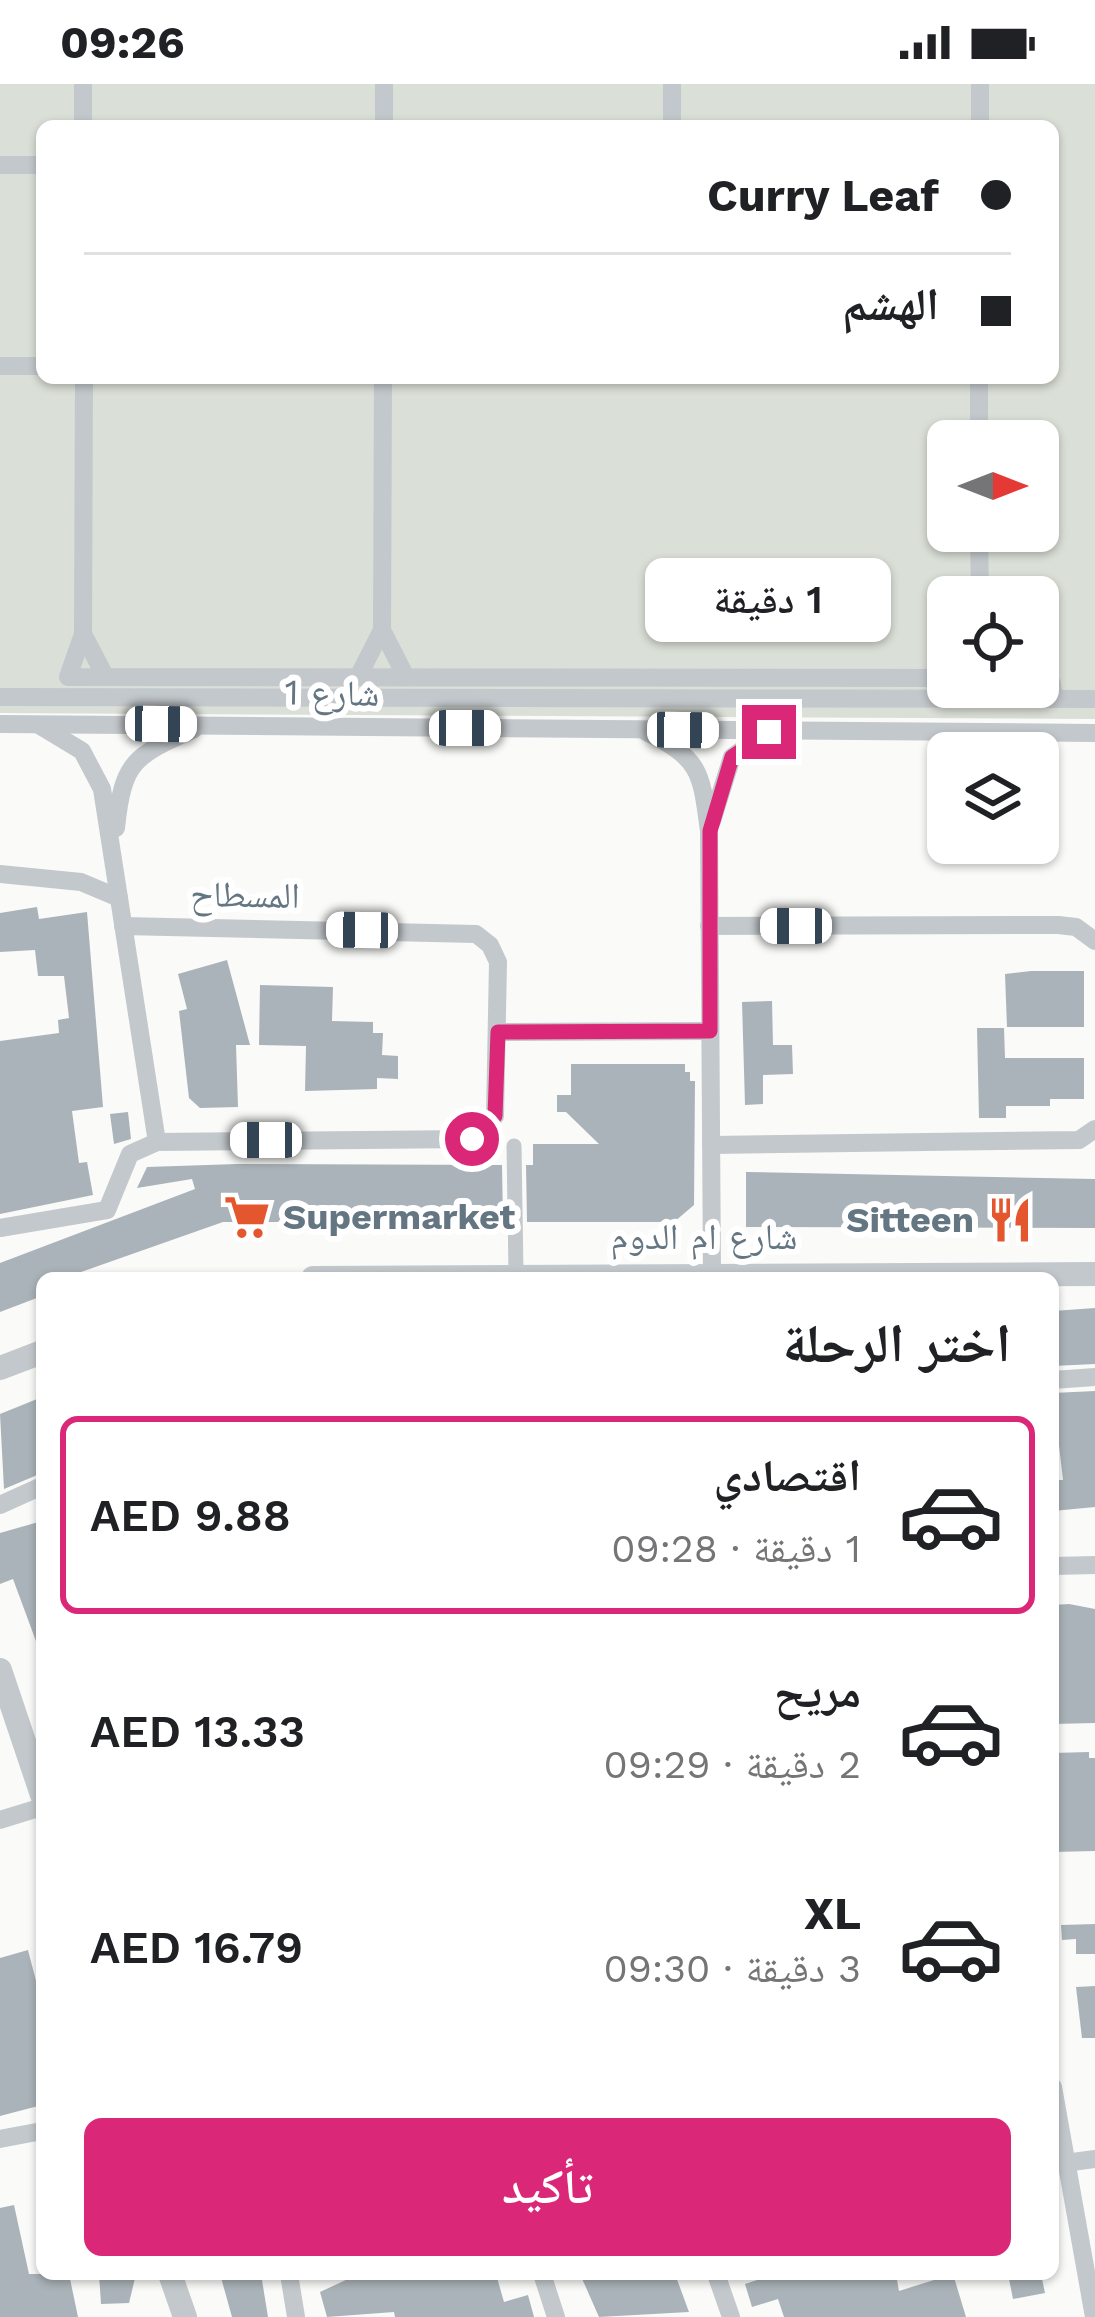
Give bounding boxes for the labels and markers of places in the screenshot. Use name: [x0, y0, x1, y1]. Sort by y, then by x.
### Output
supermarket icon: Supermarket: [222, 1192, 272, 1242]
restaurant icon: Sitteen: [985, 1195, 1035, 1245]
place label: Supermarket: [283, 1196, 516, 1238]
place label: Sitteen: [846, 1199, 974, 1241]

